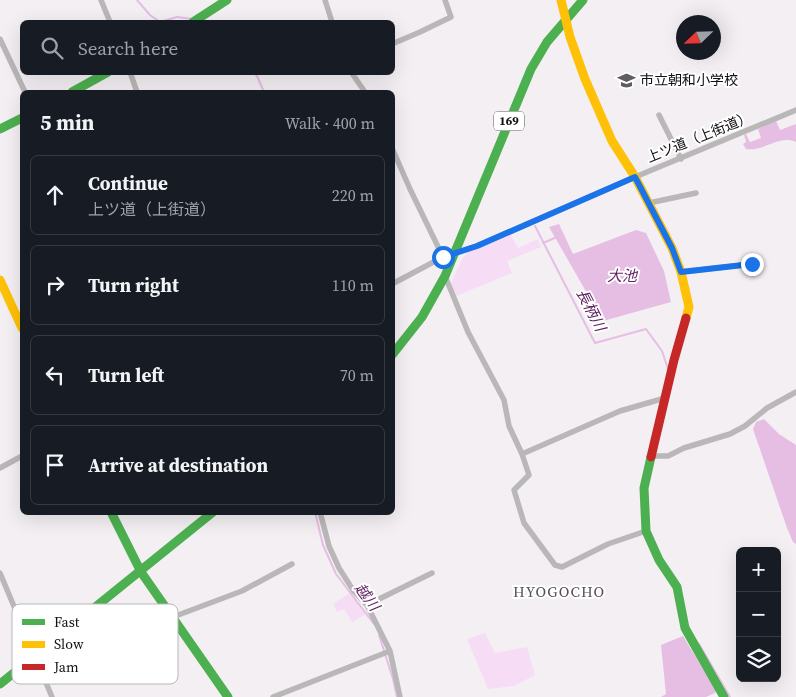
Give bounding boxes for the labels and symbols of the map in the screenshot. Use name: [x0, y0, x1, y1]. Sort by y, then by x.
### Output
north arrow: [676, 15, 721, 60]
school or university icon: 市立朝和小学校: [616, 70, 636, 90]
place label: 市立朝和小学校: [640, 70, 738, 90]
street label: 上ツ道（上街道）: [643, 107, 755, 167]
road number: 169: [494, 112, 524, 130]
route start: [432, 246, 455, 269]
route end: [741, 253, 764, 276]
water label: 大池: [607, 265, 639, 286]
water label: 長柄川: [572, 285, 612, 336]
water label: 越川: [350, 578, 386, 617]
district label: HYOGOCHO: [513, 581, 605, 602]
legend: [12, 604, 178, 684]
text: Fast: [54, 612, 80, 632]
text: Slow: [54, 634, 84, 654]
text: Jam: [53, 657, 79, 677]

